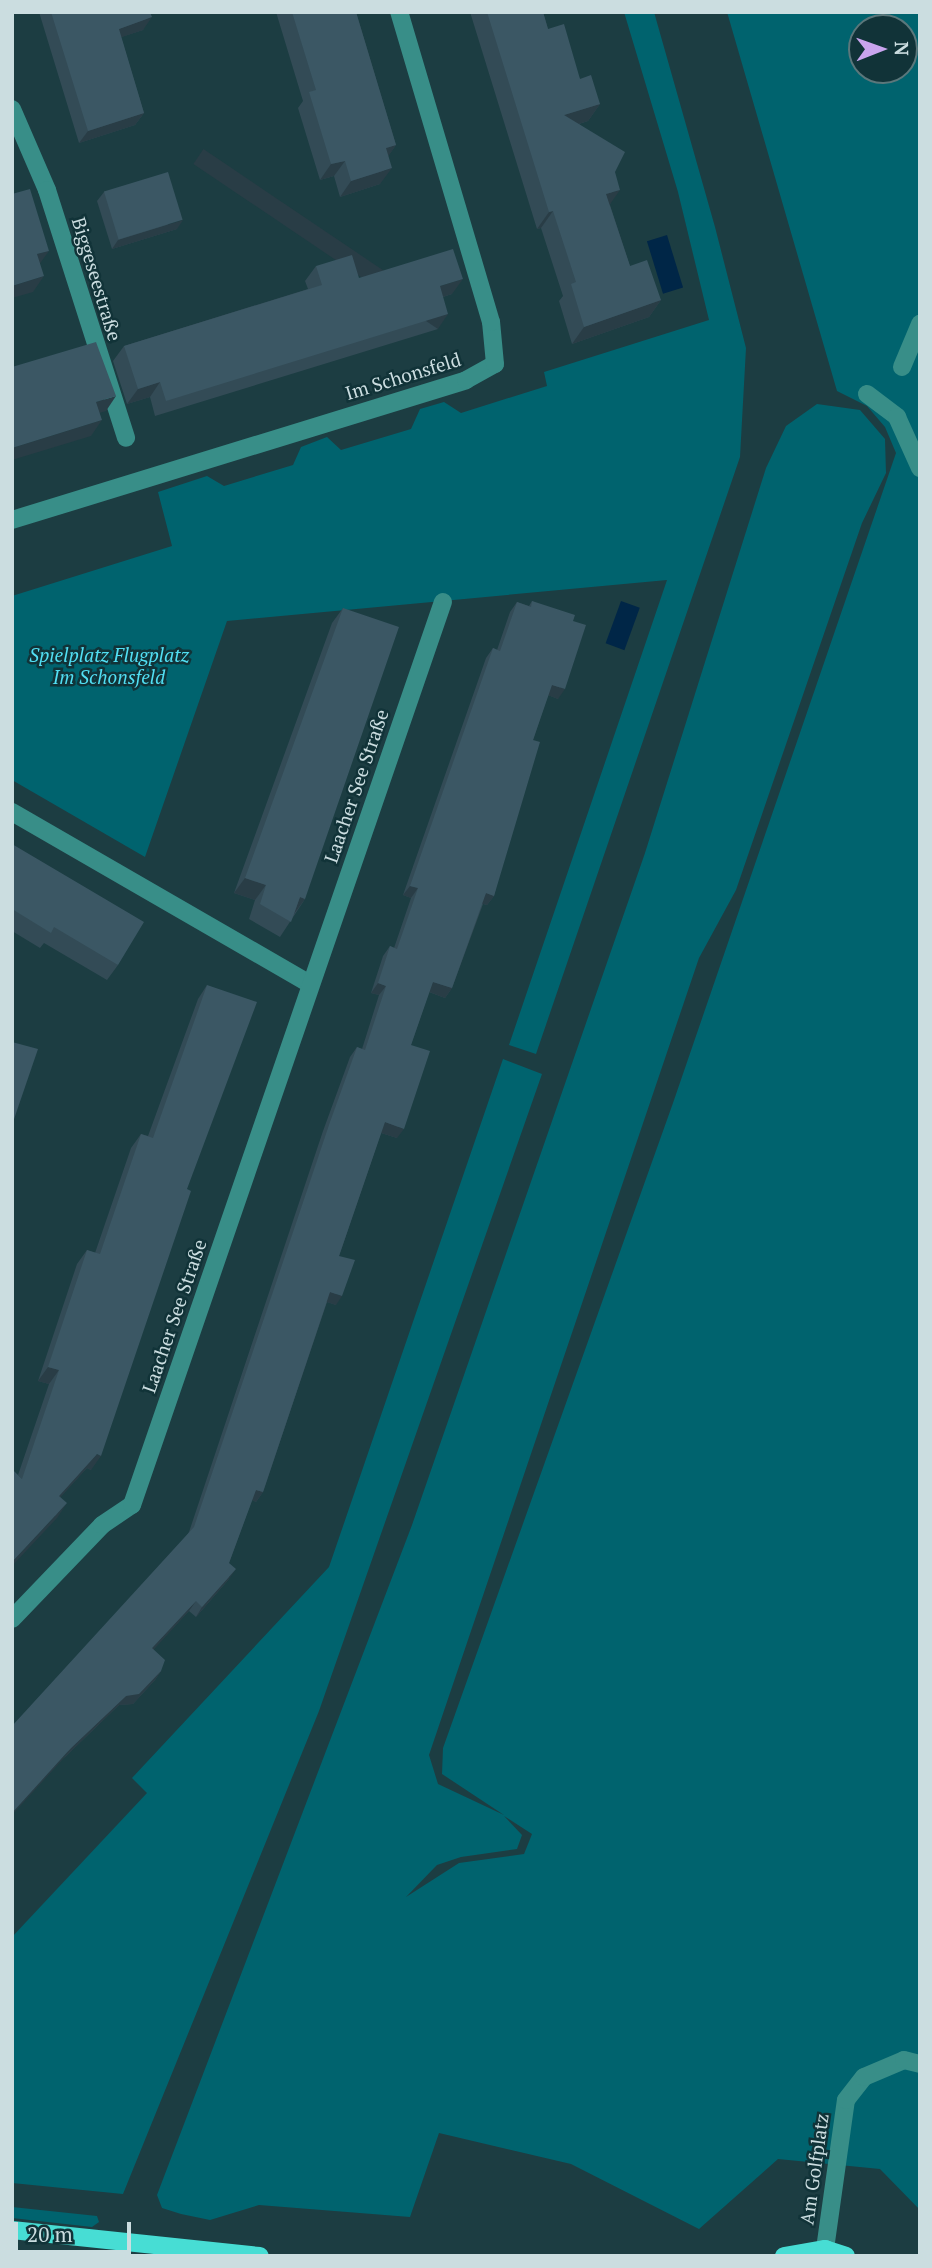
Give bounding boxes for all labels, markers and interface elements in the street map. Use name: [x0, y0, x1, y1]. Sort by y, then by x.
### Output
north arrow: [848, 14, 918, 84]
text: N: [890, 41, 915, 56]
street label: Biggeseestraße: [67, 214, 127, 344]
street label: Im Schonsfeld: [342, 348, 464, 404]
park label: Spielplatz Flugplatz Im Schonsfeld: [29, 644, 189, 688]
street label: Laacher See Straße: [319, 706, 393, 866]
street label: Laacher See Straße: [137, 1236, 211, 1396]
street label: Am Golfplatz: [795, 2112, 833, 2226]
scale bar: [18, 2208, 135, 2252]
text: 20 m: [27, 2220, 73, 2248]

